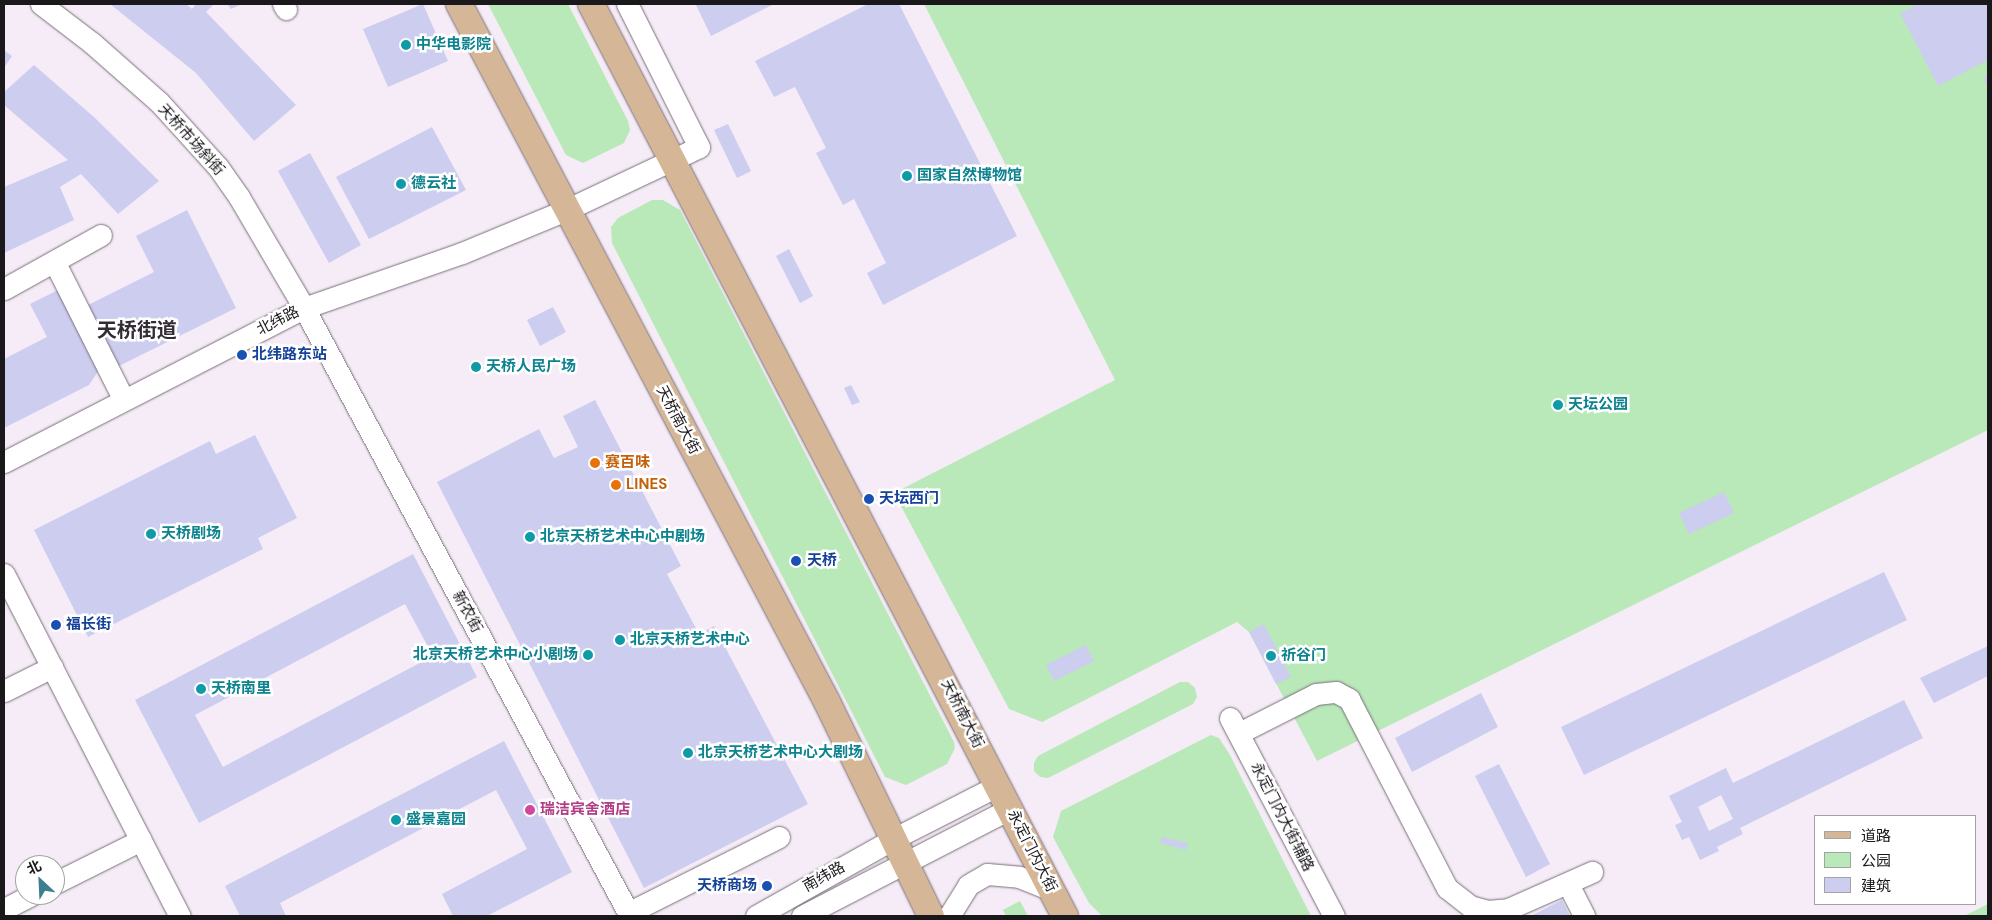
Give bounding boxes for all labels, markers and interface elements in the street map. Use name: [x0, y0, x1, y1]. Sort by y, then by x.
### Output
place label: 中华电影院: [416, 36, 491, 54]
marker: 中华电影院: [400, 39, 412, 51]
street label: 天桥市场斜街: [154, 101, 228, 179]
place label: 国家自然博物馆: [917, 167, 1022, 185]
marker: 国家自然博物馆: [901, 170, 913, 182]
place label: 德云社: [411, 175, 456, 193]
marker: 德云社: [395, 178, 407, 190]
street label: 北纬路: [254, 303, 302, 339]
district label: 天桥街道: [97, 318, 177, 342]
place label: 北纬路东站: [252, 346, 327, 364]
marker: 北纬路东站: [236, 349, 248, 361]
place label: 天桥人民广场: [486, 358, 576, 376]
marker: 天桥人民广场: [470, 361, 482, 373]
street label: 天桥南大街: [652, 383, 704, 457]
place label: 天坛公园: [1568, 396, 1628, 414]
marker: 天坛公园: [1552, 399, 1564, 411]
place label: 赛百味: [605, 454, 650, 472]
marker: 赛百味: [589, 457, 601, 469]
place label: LINES: [626, 476, 667, 494]
marker: LINES: [610, 479, 622, 491]
place label: 天坛西门: [879, 490, 939, 508]
marker: 天坛西门: [863, 493, 875, 505]
place label: 天桥剧场: [161, 525, 221, 543]
marker: 天桥剧场: [145, 528, 157, 540]
place label: 北京天桥艺术中心中剧场: [540, 528, 705, 546]
marker: 北京天桥艺术中心中剧场: [524, 531, 536, 543]
place label: 天桥: [807, 552, 837, 570]
marker: 天桥: [789, 554, 803, 568]
street label: 新农街: [448, 588, 486, 636]
place label: 福长街: [66, 616, 111, 634]
marker: 福长街: [50, 619, 62, 631]
place label: 北京天桥艺术中心: [630, 631, 750, 649]
marker: 北京天桥艺术中心: [614, 634, 626, 646]
place label: 北京天桥艺术中心小剧场: [413, 646, 578, 664]
place label: 祈谷门: [1281, 647, 1326, 665]
marker: 北京天桥艺术中心小剧场: [582, 649, 594, 661]
marker: 祈谷门: [1265, 650, 1277, 662]
street label: 天桥南大街: [937, 677, 987, 751]
place label: 天桥南里: [211, 680, 271, 698]
marker: 天桥南里: [195, 683, 207, 695]
place label: 北京天桥艺术中心大剧场: [698, 744, 863, 762]
marker: 北京天桥艺术中心大剧场: [682, 747, 694, 759]
street label: 永定门内大街辅路: [1247, 759, 1317, 875]
place label: 瑞洁宾舍酒店: [540, 801, 630, 819]
marker: 瑞洁宾舍酒店: [524, 804, 536, 816]
street label: 永定门内大街: [1004, 807, 1060, 895]
place label: 盛景嘉园: [406, 811, 466, 829]
marker: 盛景嘉园: [390, 814, 402, 826]
legend: [1814, 815, 1977, 905]
text: 道路: [1861, 826, 1891, 846]
text: 公园: [1861, 851, 1891, 871]
north arrow: [15, 855, 65, 905]
text: 北: [24, 856, 44, 878]
street label: 南纬路: [800, 858, 848, 896]
text: 建筑: [1861, 876, 1891, 896]
place label: 天桥商场: [697, 877, 757, 895]
marker: 天桥商场: [761, 880, 773, 892]

